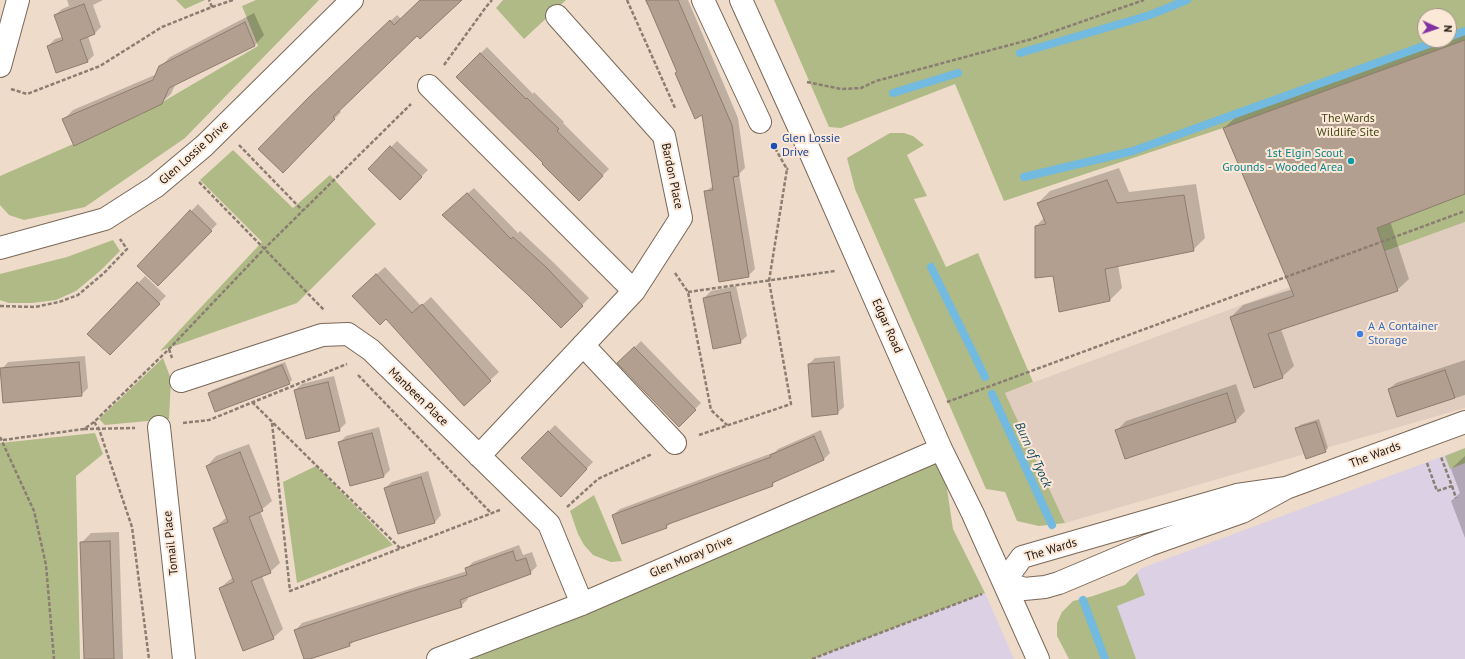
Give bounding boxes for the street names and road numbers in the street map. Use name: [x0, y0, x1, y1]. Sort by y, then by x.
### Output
street label: Glen Lossie Drive: [156, 118, 232, 188]
street label: Bardon Place: [658, 142, 686, 210]
street label: Edgar Road: [869, 297, 905, 355]
street label: Manbeen Place: [385, 365, 451, 429]
street label: The Wards: [1347, 439, 1403, 471]
street label: Tomail Place: [160, 510, 182, 576]
street label: Glen Moray Drive: [648, 533, 734, 581]
street label: The Wards: [1023, 535, 1079, 565]

